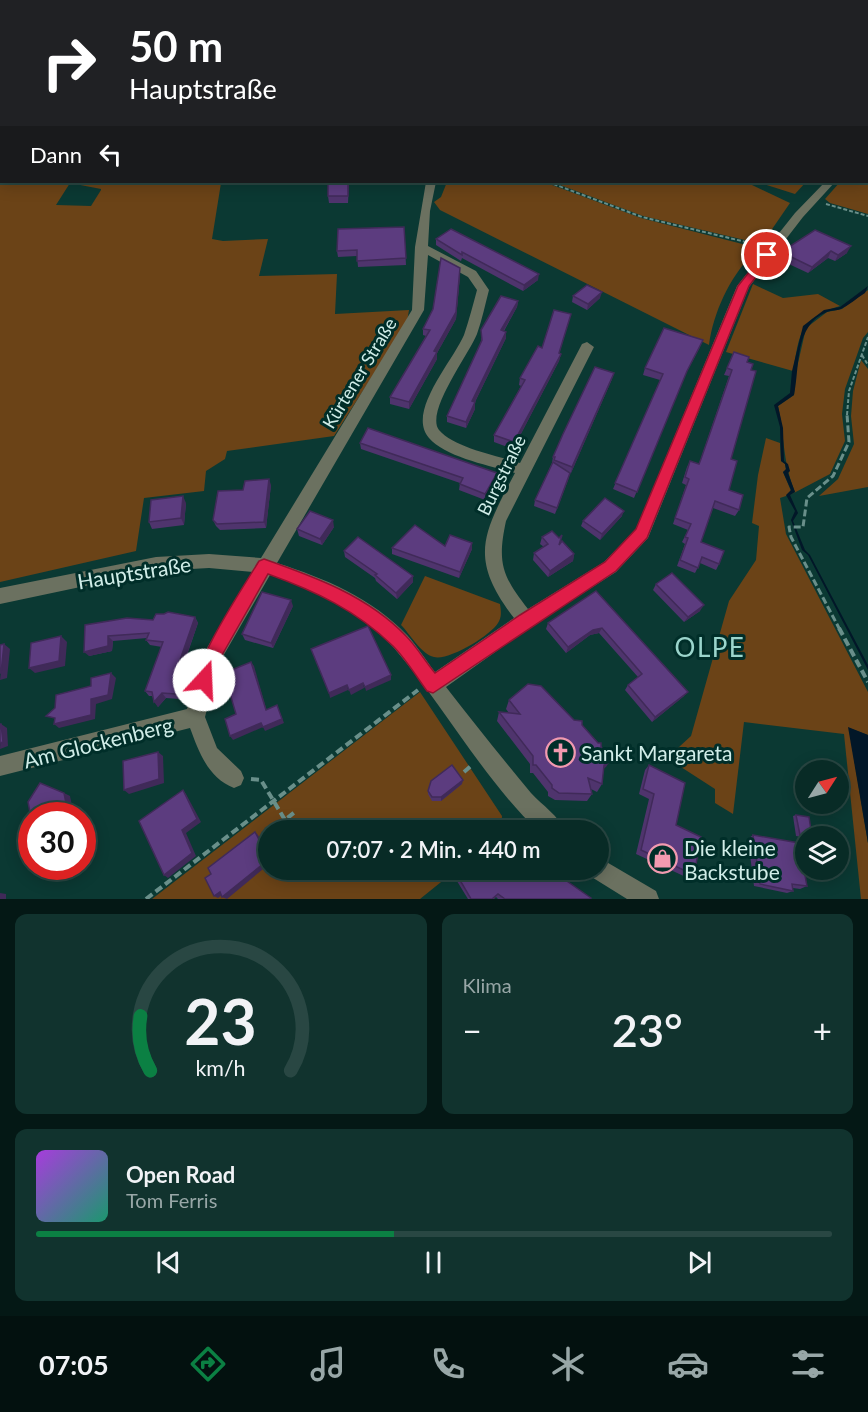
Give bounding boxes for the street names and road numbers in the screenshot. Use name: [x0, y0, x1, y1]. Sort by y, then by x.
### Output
street label: Kürtener Straße: [317, 314, 401, 432]
street label: Burgstraße: [472, 431, 530, 519]
street label: Hauptstraße: [75, 551, 193, 593]
street label: Am Glockenberg: [21, 711, 175, 773]

